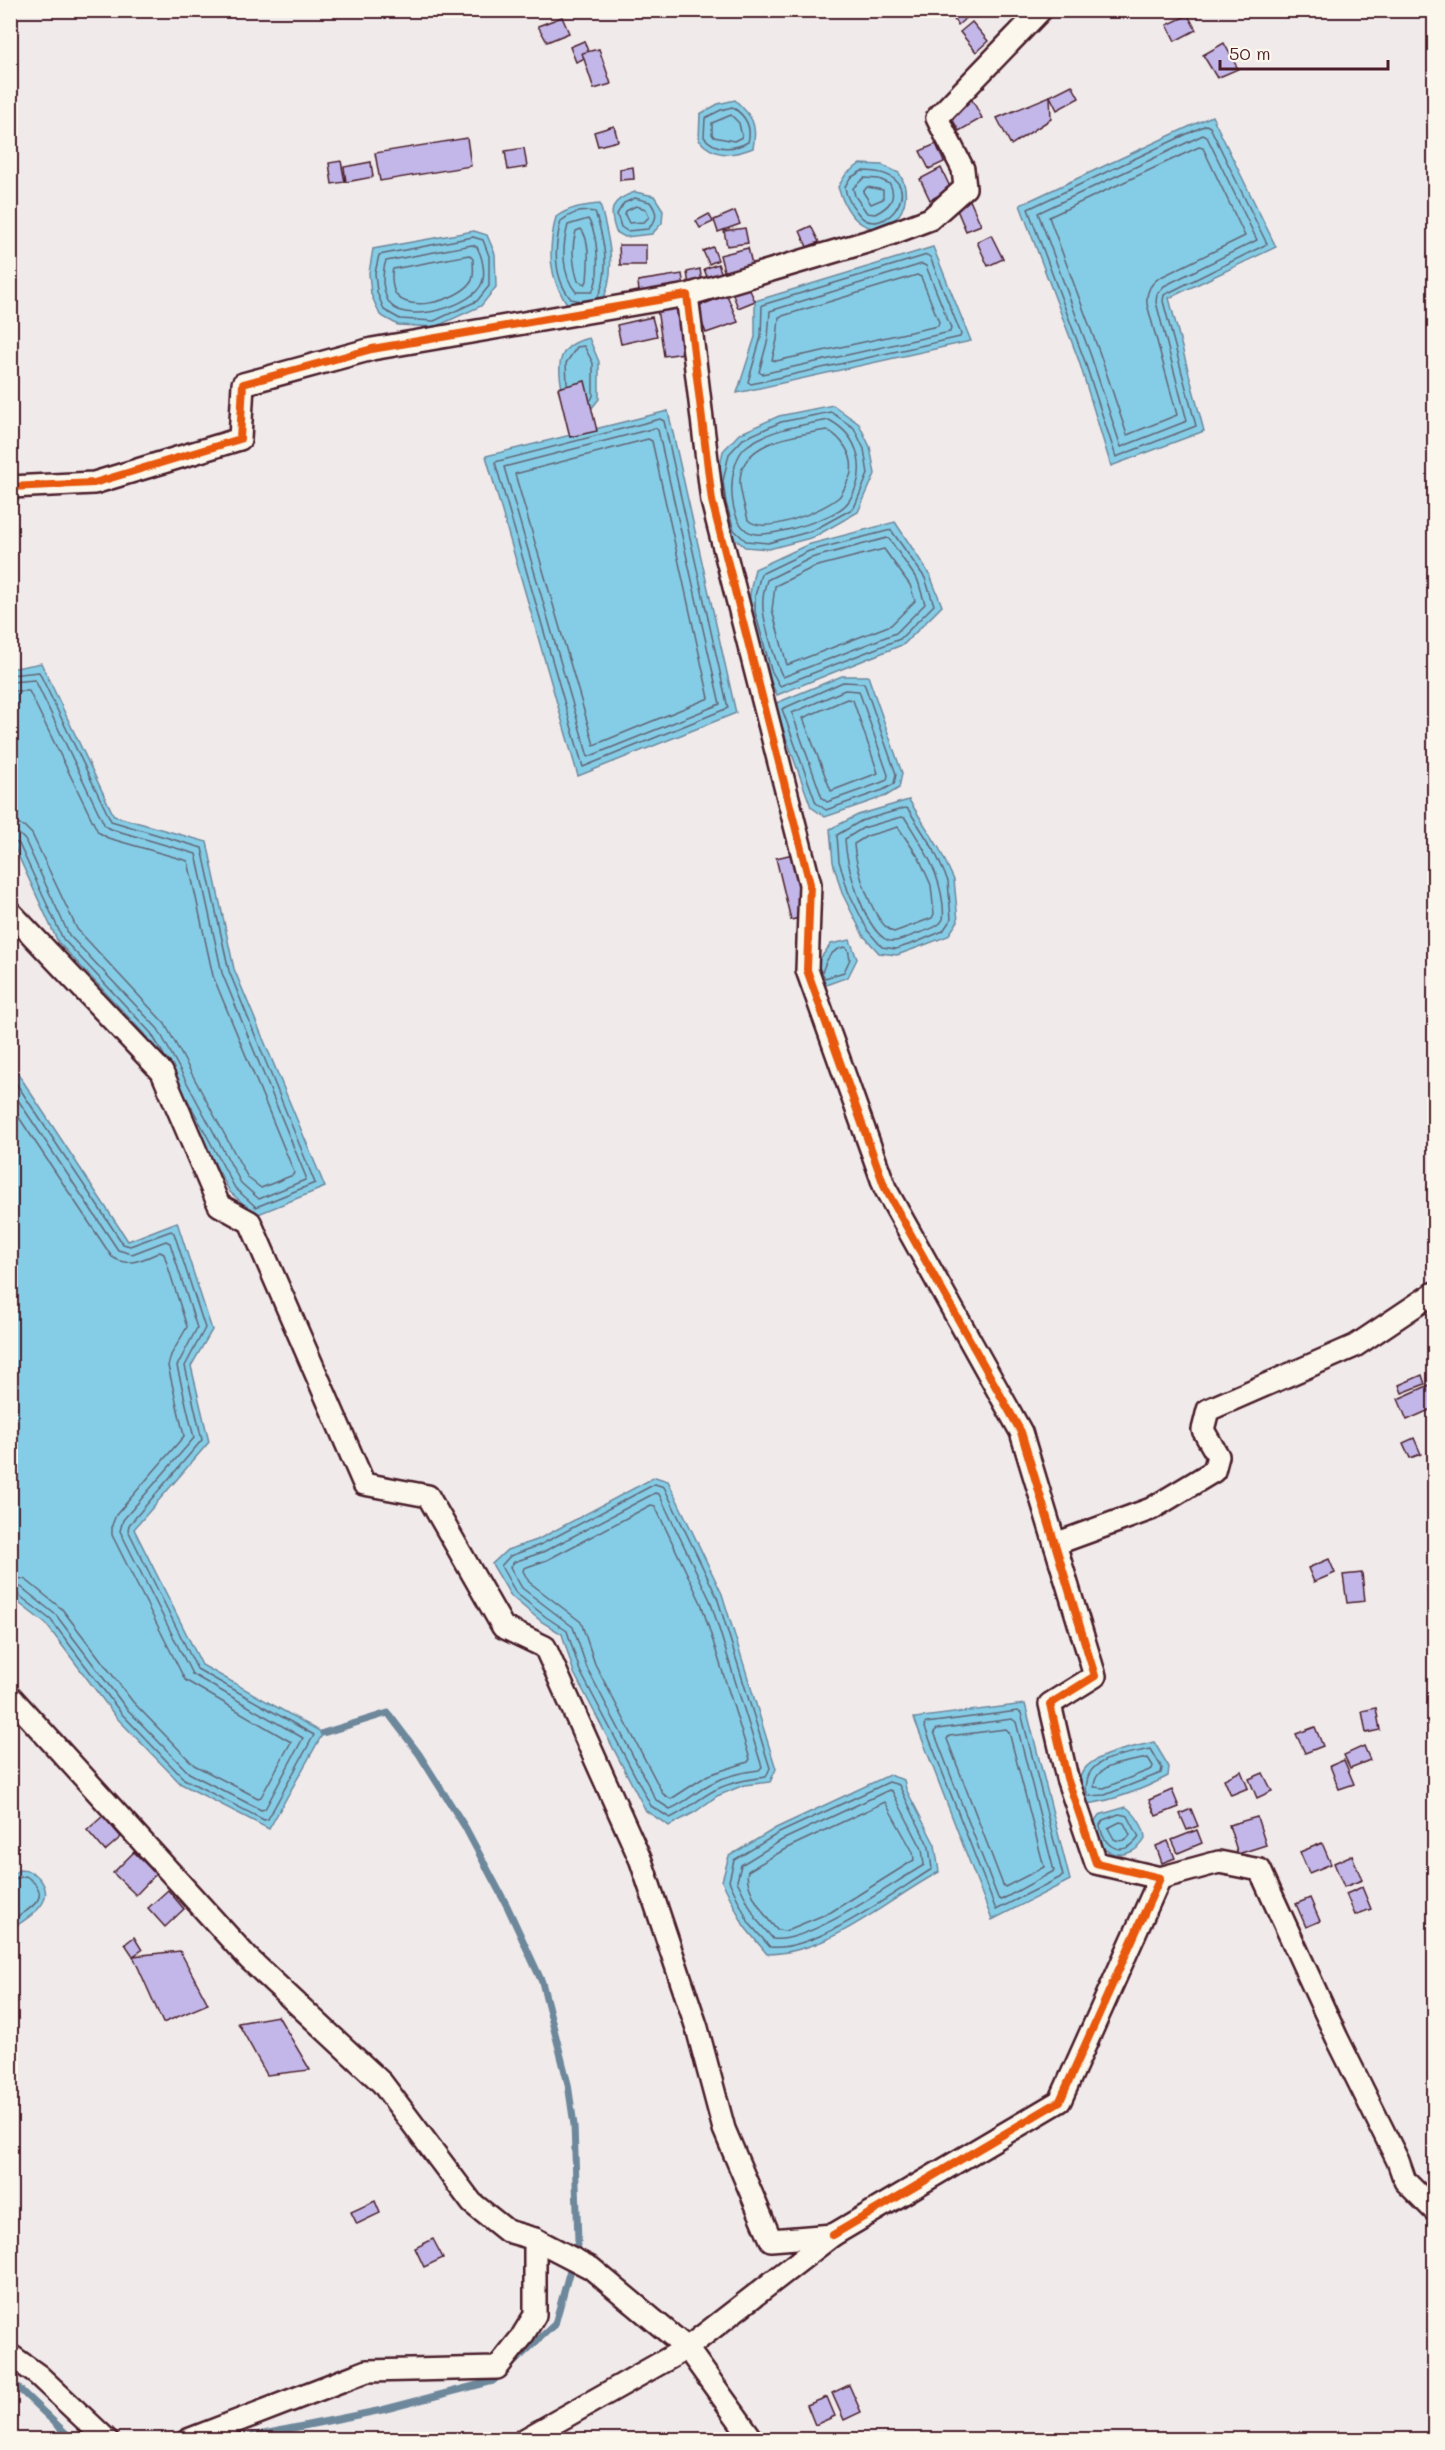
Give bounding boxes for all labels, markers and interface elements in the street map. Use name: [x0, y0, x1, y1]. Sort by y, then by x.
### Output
scale bar: [1220, 33, 1388, 71]
text: 50 m: [1229, 41, 1271, 65]

